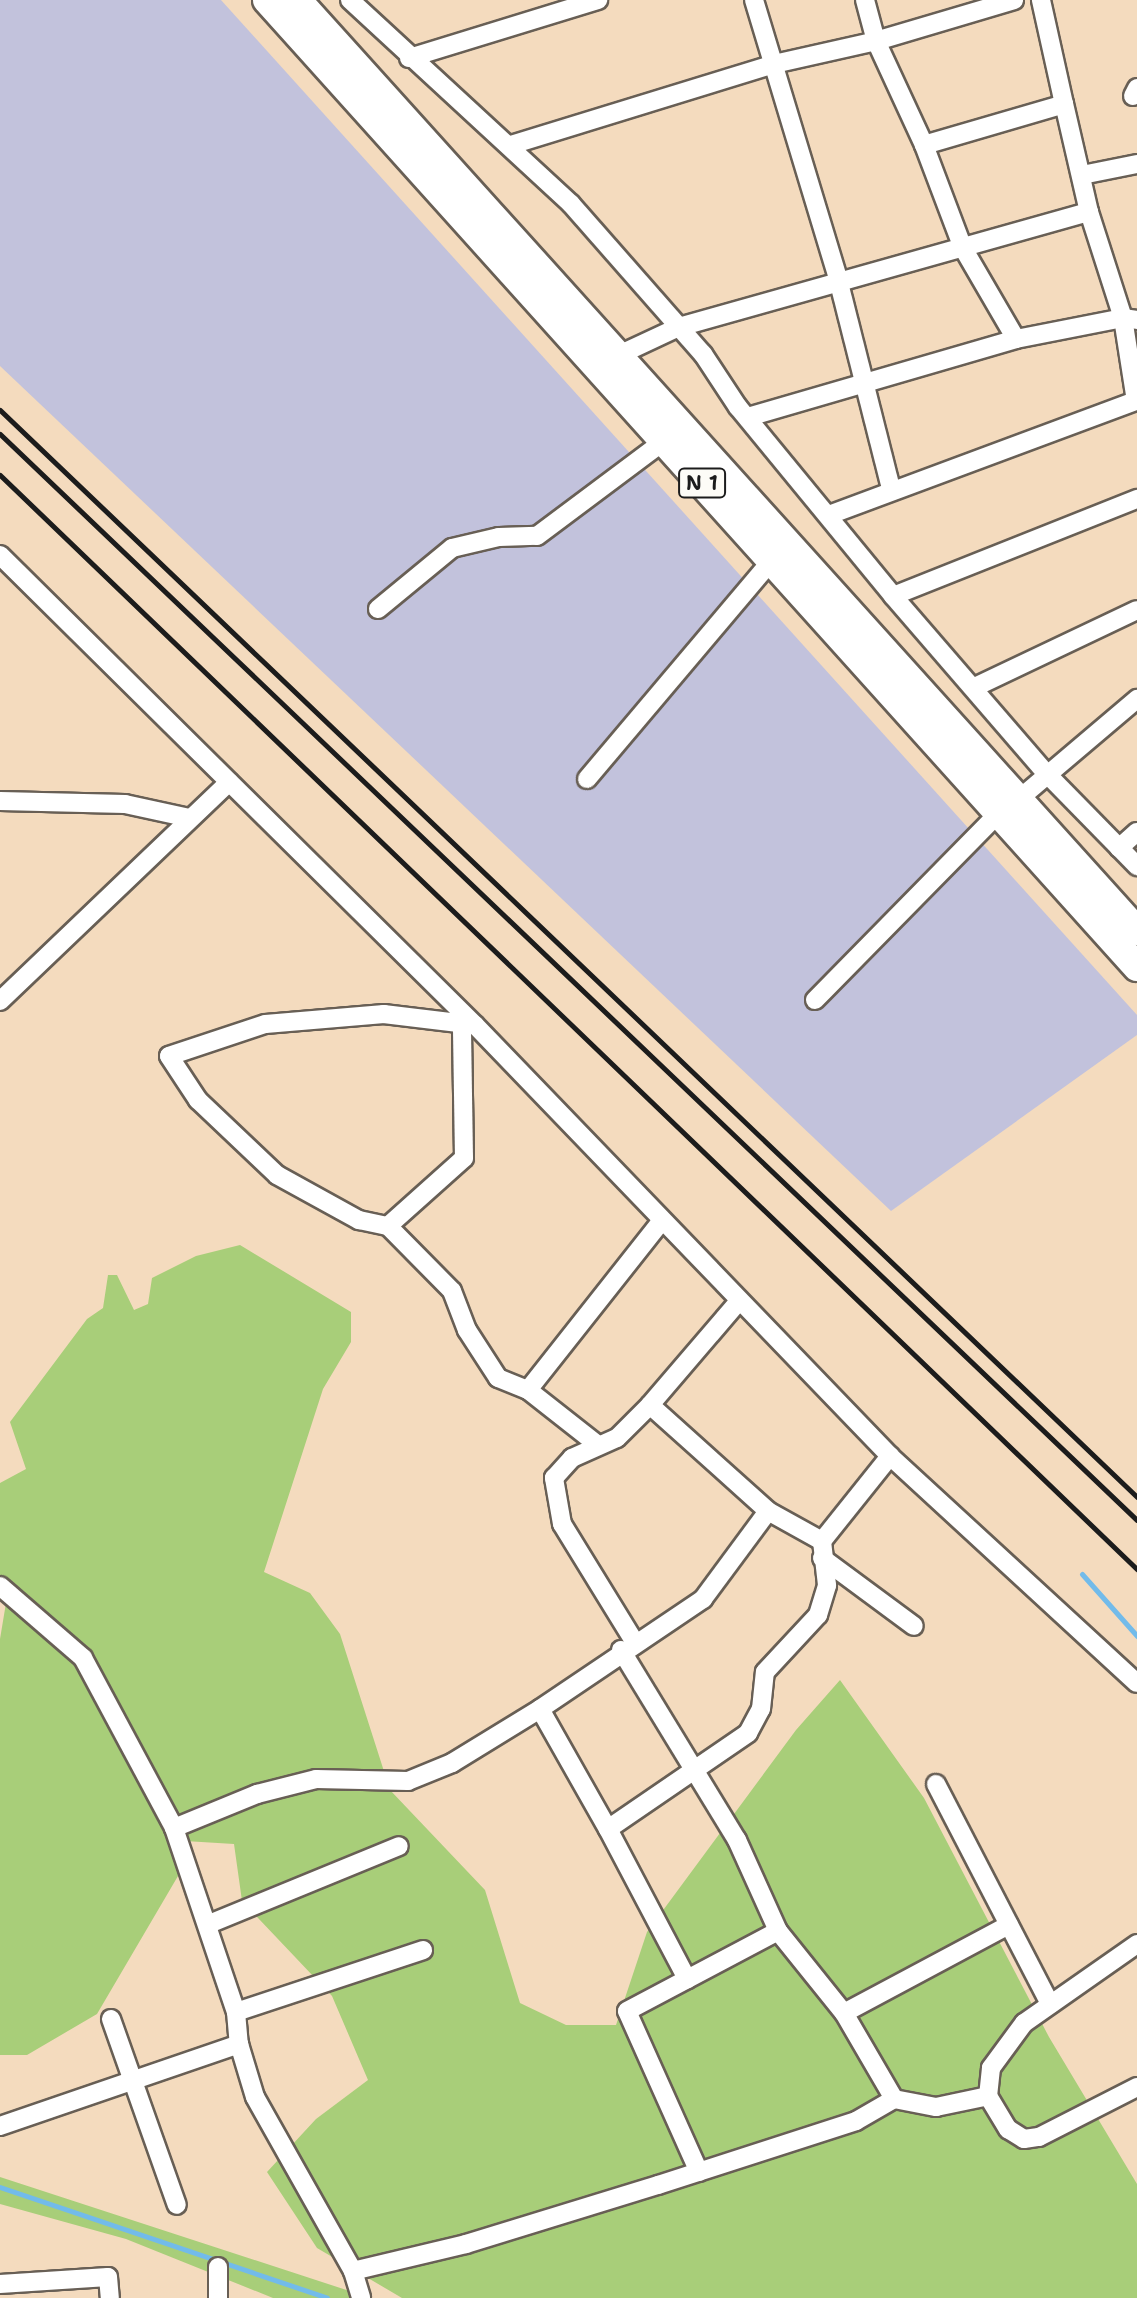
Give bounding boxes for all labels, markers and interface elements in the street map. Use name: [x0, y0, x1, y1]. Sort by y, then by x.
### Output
road number: N 1: [678, 467, 726, 499]

